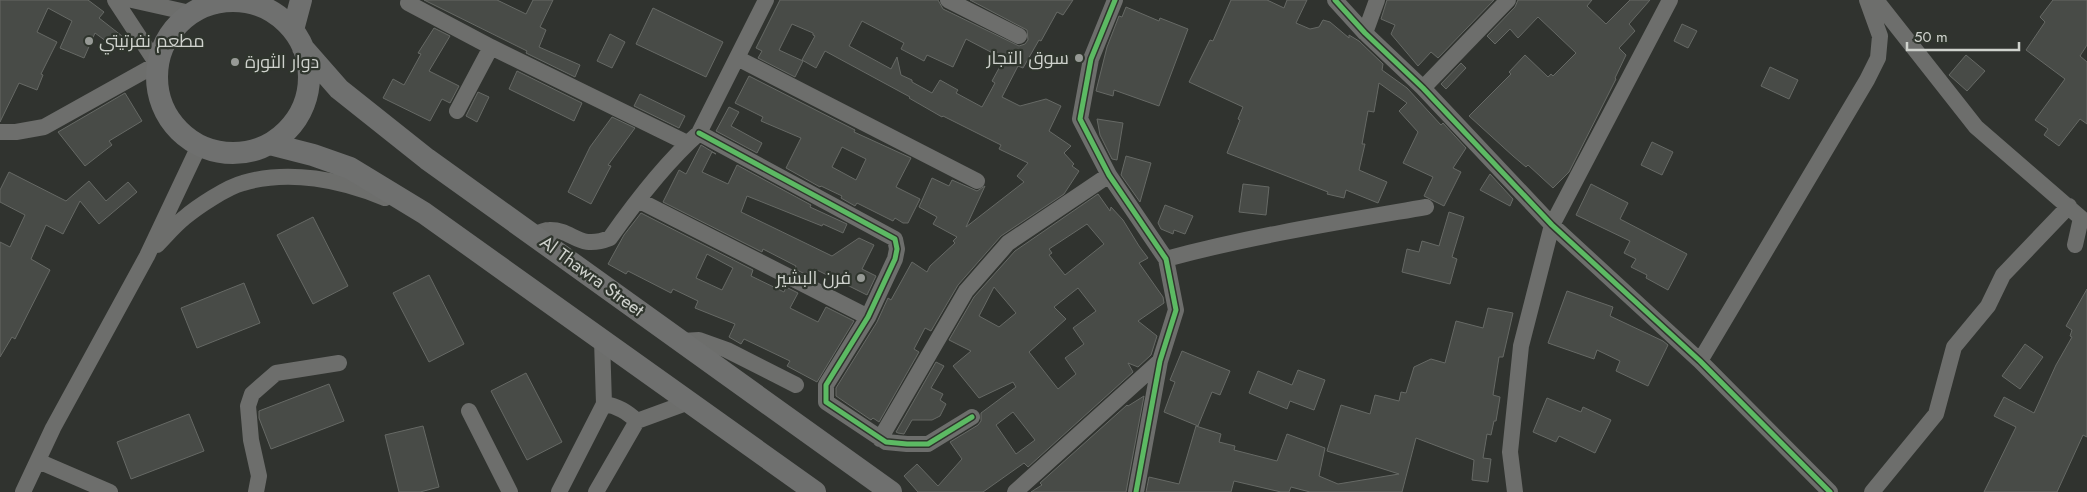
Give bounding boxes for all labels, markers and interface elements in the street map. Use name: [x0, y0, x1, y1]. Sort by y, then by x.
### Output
scale bar: [1907, 20, 2020, 52]
text: 50 m: [1914, 26, 1948, 48]
place label: مطعم نفرتيتي: [99, 28, 205, 55]
marker: مطعم نفرتيتي: [83, 35, 95, 47]
place label: سوق التجار: [986, 45, 1069, 71]
place label: دوار الثورة: [245, 49, 319, 75]
marker: سوق التجار: [1073, 52, 1085, 64]
marker: دوار الثورة: [229, 56, 241, 68]
street label: Al Thawra Street: [535, 229, 650, 323]
place label: فرن البشير: [775, 265, 851, 291]
marker: فرن البشير: [855, 272, 867, 284]

